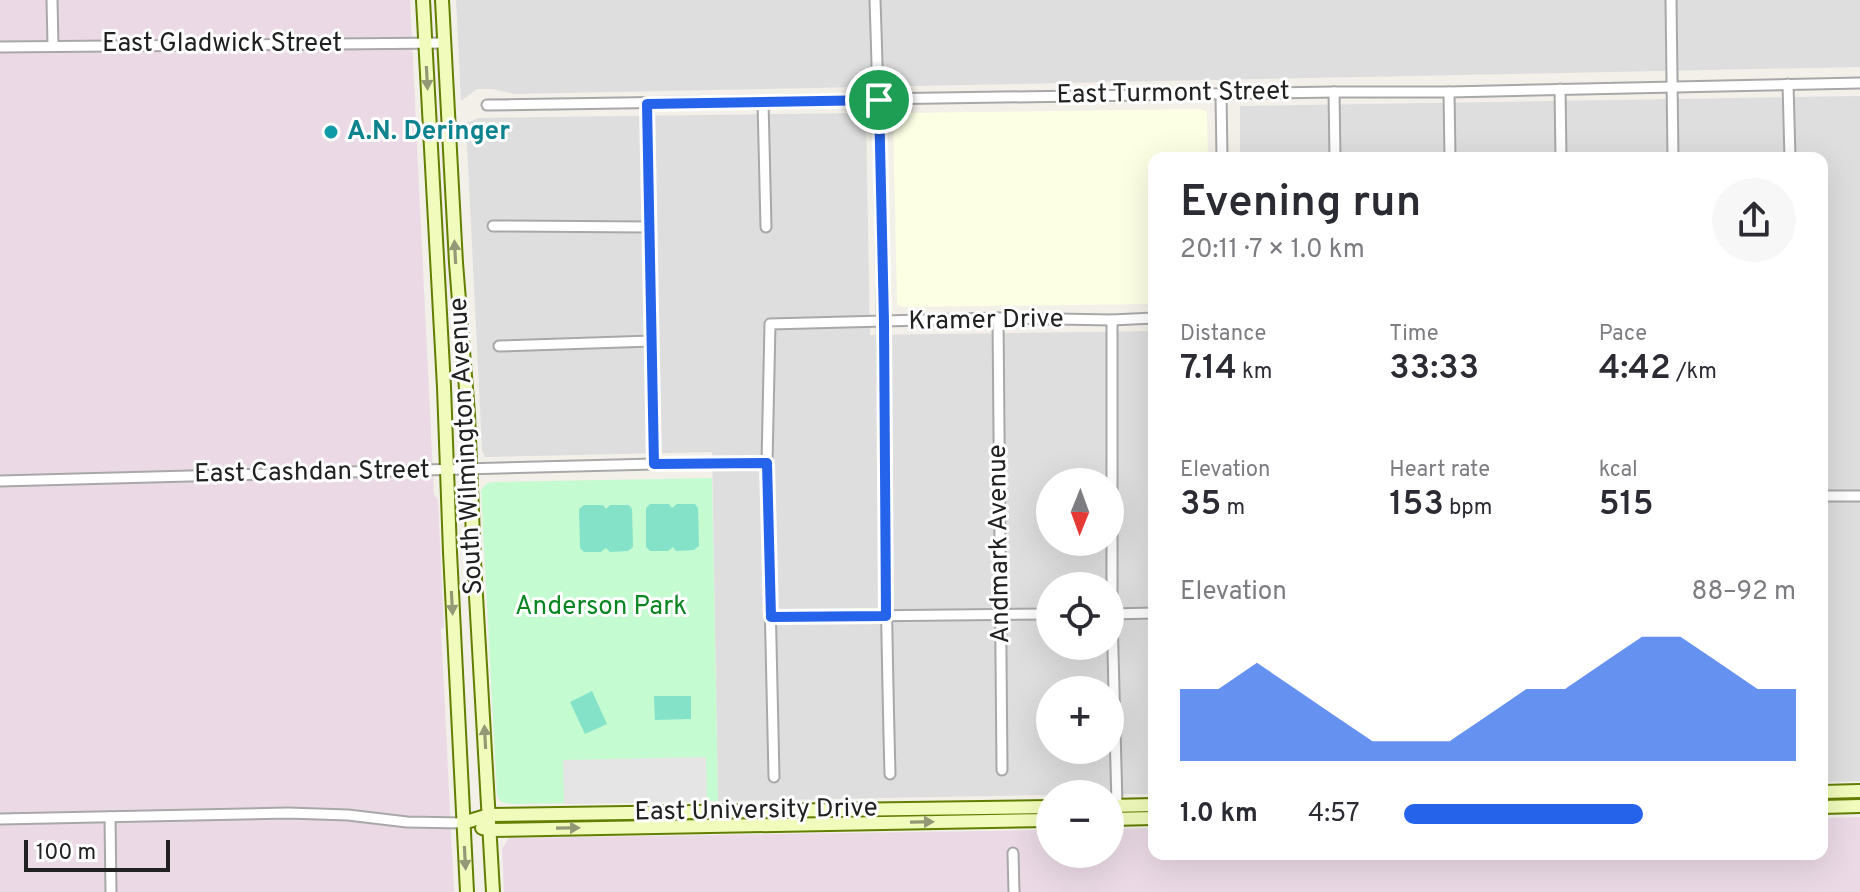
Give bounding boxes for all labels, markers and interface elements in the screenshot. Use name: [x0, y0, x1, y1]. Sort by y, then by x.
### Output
street label: East Gladwick Street: [102, 28, 342, 61]
one-way arrow: [420, 66, 433, 91]
pin: [845, 66, 913, 134]
street label: East Turmont Street: [1056, 75, 1290, 113]
icon: arrive: [857, 78, 901, 122]
place label: A.N. Deringer: [347, 116, 510, 149]
marker: A.N. Deringer: [322, 123, 340, 141]
text: Evening run: [1180, 176, 1421, 232]
button: share: [1712, 178, 1796, 262]
text: 20:11 · 7 × 1.0 km: [1180, 234, 1365, 267]
one-way arrow: [448, 239, 461, 264]
street label: South Wilmington Avenue: [443, 296, 491, 596]
street label: Kramer Drive: [908, 303, 1064, 339]
text: Distance: [1180, 321, 1266, 348]
text: Time: [1389, 321, 1439, 348]
text: Pace: [1599, 321, 1647, 348]
text: 7.14: [1180, 348, 1237, 391]
text: 33:33: [1389, 348, 1479, 391]
text: 4:42: [1599, 348, 1671, 391]
text: km: [1237, 359, 1272, 386]
text: /km: [1671, 359, 1717, 386]
street label: Andmark Avenue: [982, 444, 1018, 644]
street label: East Cashdan Street: [194, 454, 430, 492]
text: Elevation: [1180, 457, 1270, 484]
text: Heart rate: [1389, 457, 1490, 484]
text: kcal: [1599, 457, 1638, 484]
north arrow: [1036, 468, 1124, 556]
map controls: [1036, 468, 1124, 868]
text: 35: [1180, 484, 1221, 527]
text: 153: [1389, 484, 1444, 527]
text: 515: [1599, 484, 1654, 527]
text: m: [1221, 495, 1245, 522]
text: bpm: [1444, 495, 1492, 522]
button: locate: [1036, 572, 1124, 660]
text: Elevation: [1180, 576, 1287, 609]
text: 88–92 m: [1692, 576, 1796, 609]
one-way arrow: [446, 591, 459, 616]
park label: Anderson Park: [515, 591, 687, 624]
button: +: [1036, 676, 1124, 764]
one-way arrow: [478, 724, 491, 749]
button: −: [1036, 780, 1124, 868]
street label: East University Drive: [634, 792, 878, 830]
text: 1.0 km: [1180, 798, 1258, 831]
text: 4:57: [1308, 798, 1359, 831]
one-way arrow: [910, 816, 935, 828]
one-way arrow: [556, 822, 581, 834]
scale bar: [24, 836, 170, 872]
text: 100 m: [36, 840, 96, 867]
one-way arrow: [459, 846, 472, 871]

